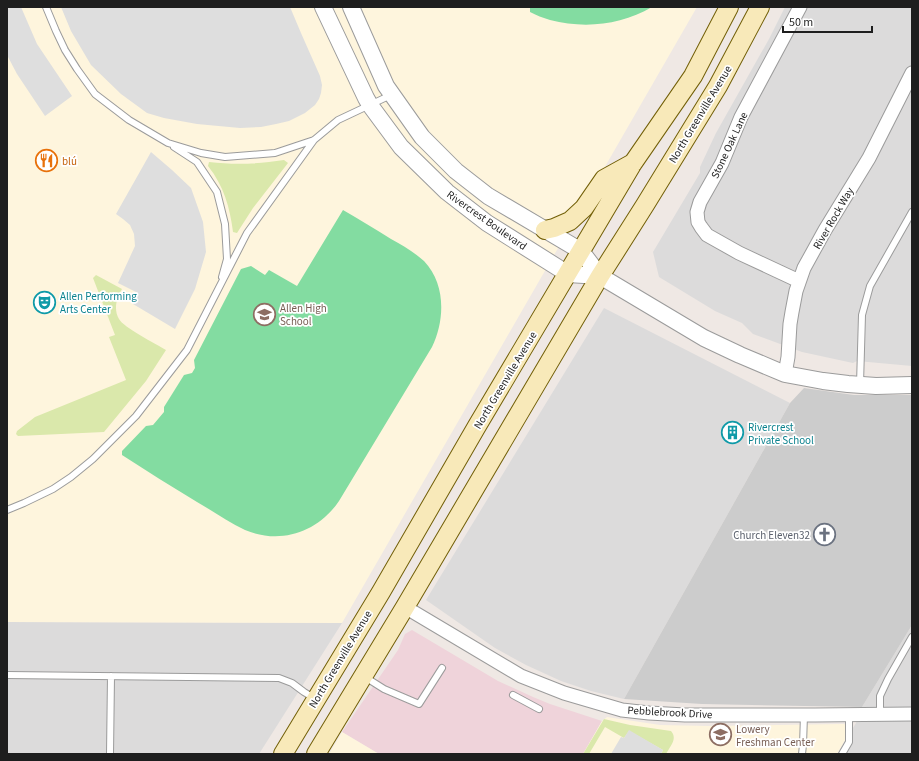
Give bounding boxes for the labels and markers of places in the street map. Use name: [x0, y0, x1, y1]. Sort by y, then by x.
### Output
restaurant icon: blú: [34, 148, 60, 174]
place label: blú: [62, 154, 77, 169]
theatre icon: Allen Performing Arts Center: [31, 289, 57, 315]
place label: Allen Performing Arts Center: [60, 289, 137, 317]
school or university icon: Allen High School: [251, 301, 277, 327]
place label: Allen High School: [280, 301, 327, 329]
building icon: Rivercrest Private School: [719, 420, 745, 446]
place label: Rivercrest Private School: [748, 420, 814, 448]
church icon: Church Eleven32: [812, 522, 838, 548]
place label: Church Eleven32: [733, 528, 810, 543]
school or university icon: Lowery Freshman Center: [707, 722, 733, 748]
place label: Lowery Freshman Center: [736, 722, 815, 750]

